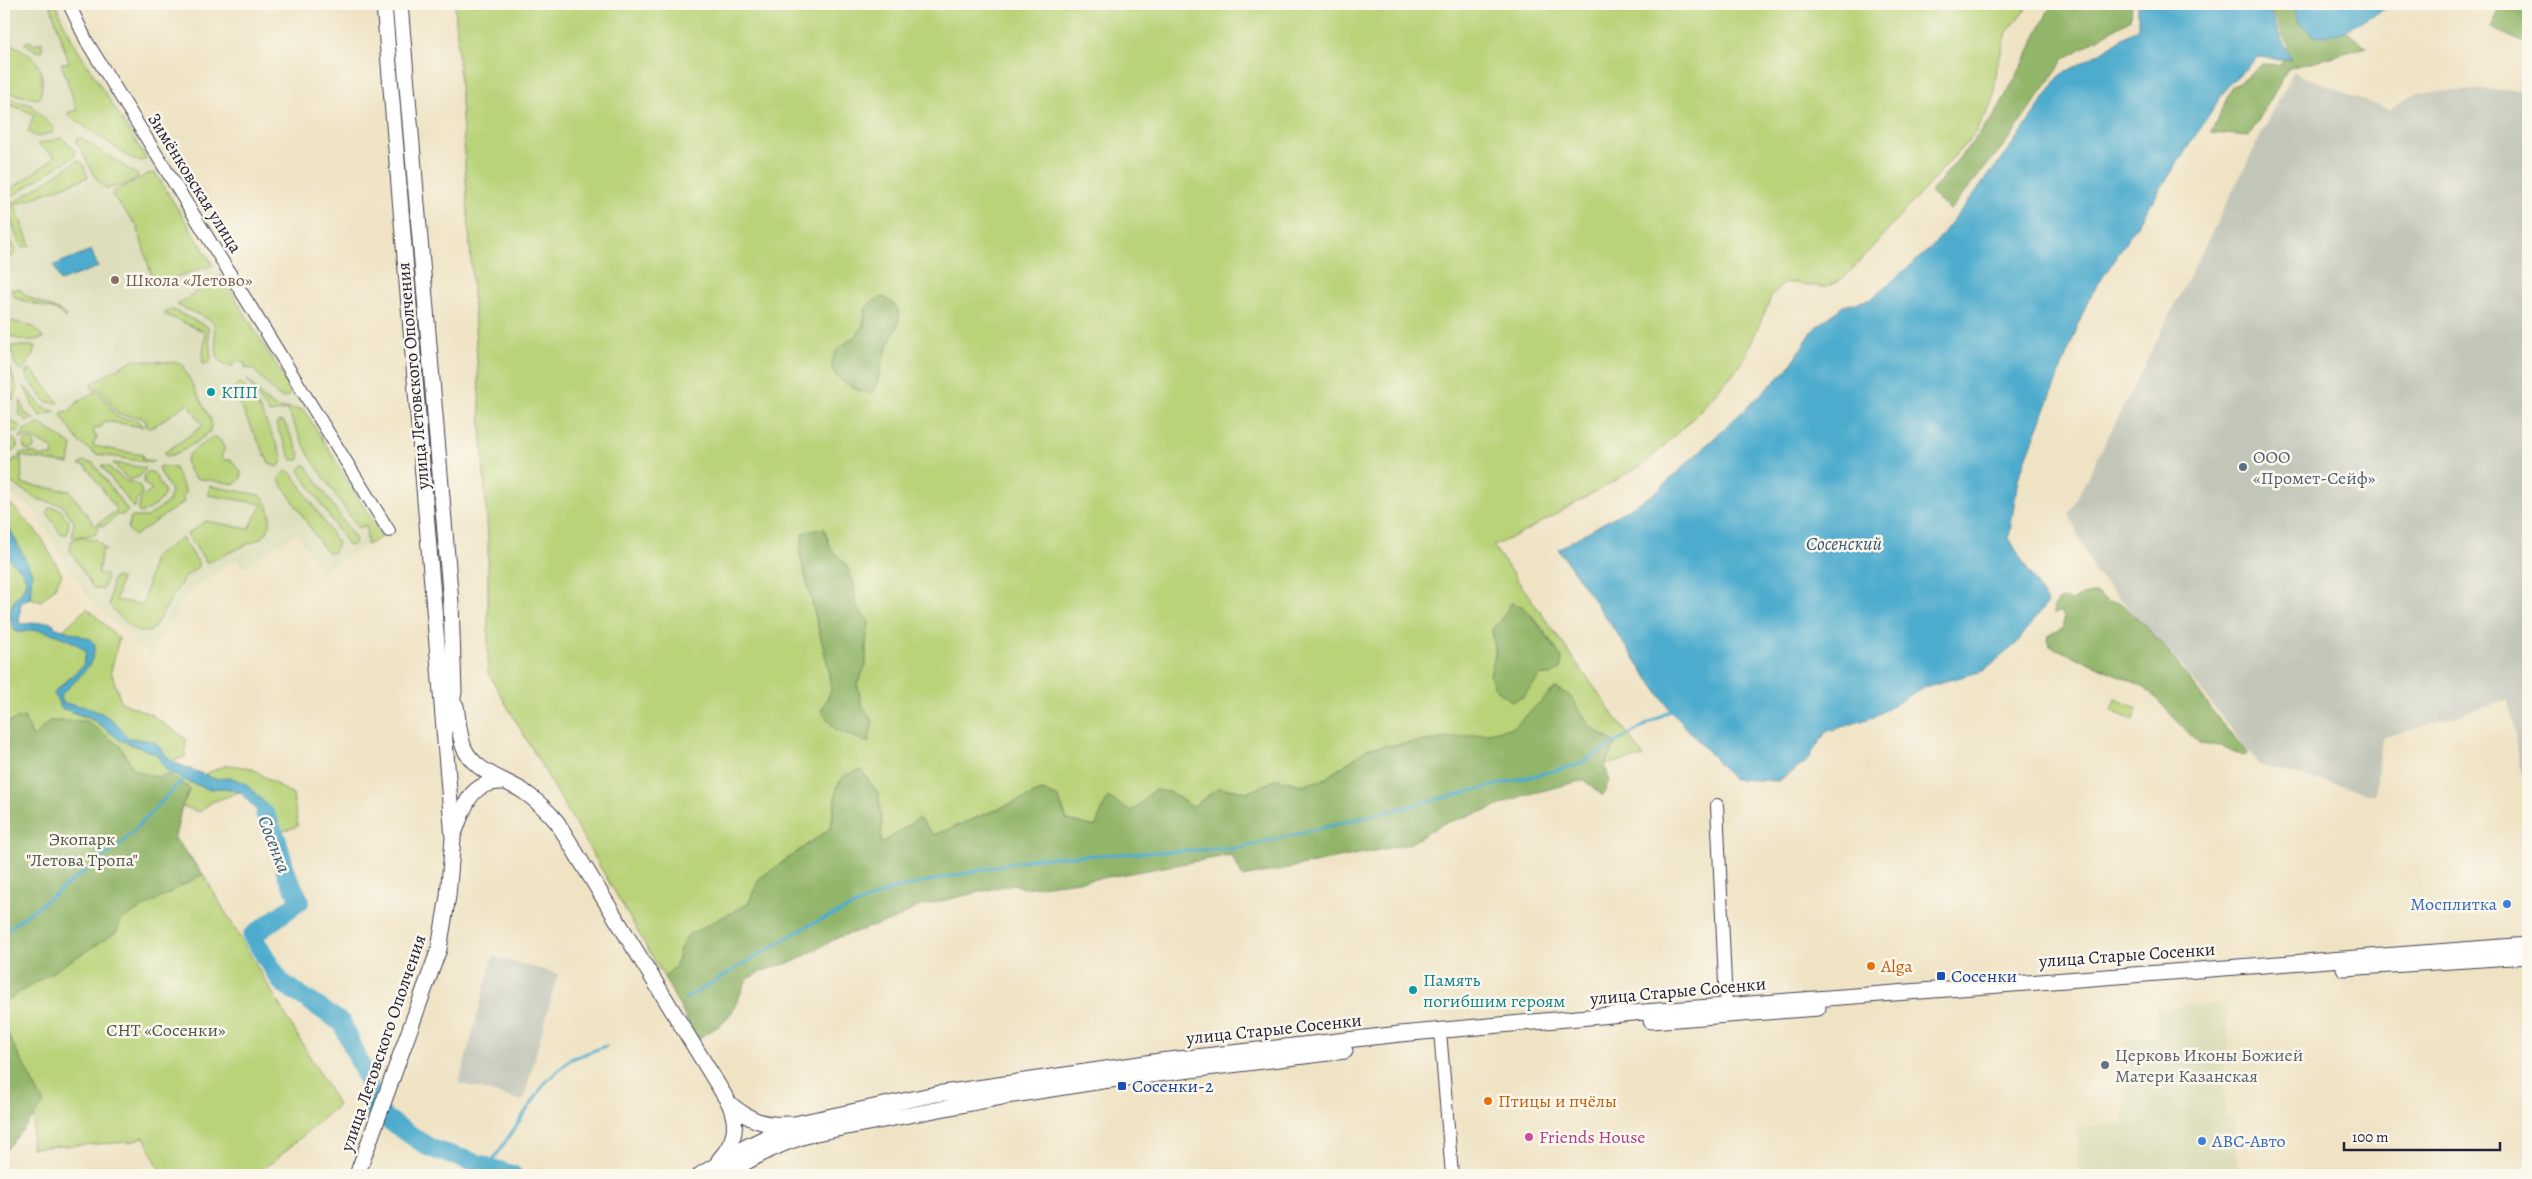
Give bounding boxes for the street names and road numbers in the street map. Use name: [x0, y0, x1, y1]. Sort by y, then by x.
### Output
street label: Зимёнковская улица: [142, 109, 248, 258]
street label: улица Летовского Ополчения: [391, 261, 435, 492]
street label: улица Летовского Ополчения: [334, 931, 431, 1156]
street label: улица Старые Сосенки: [2037, 937, 2216, 973]
street label: улица Старые Сосенки: [1588, 971, 1767, 1011]
street label: улица Старые Сосенки: [1184, 1008, 1363, 1050]

